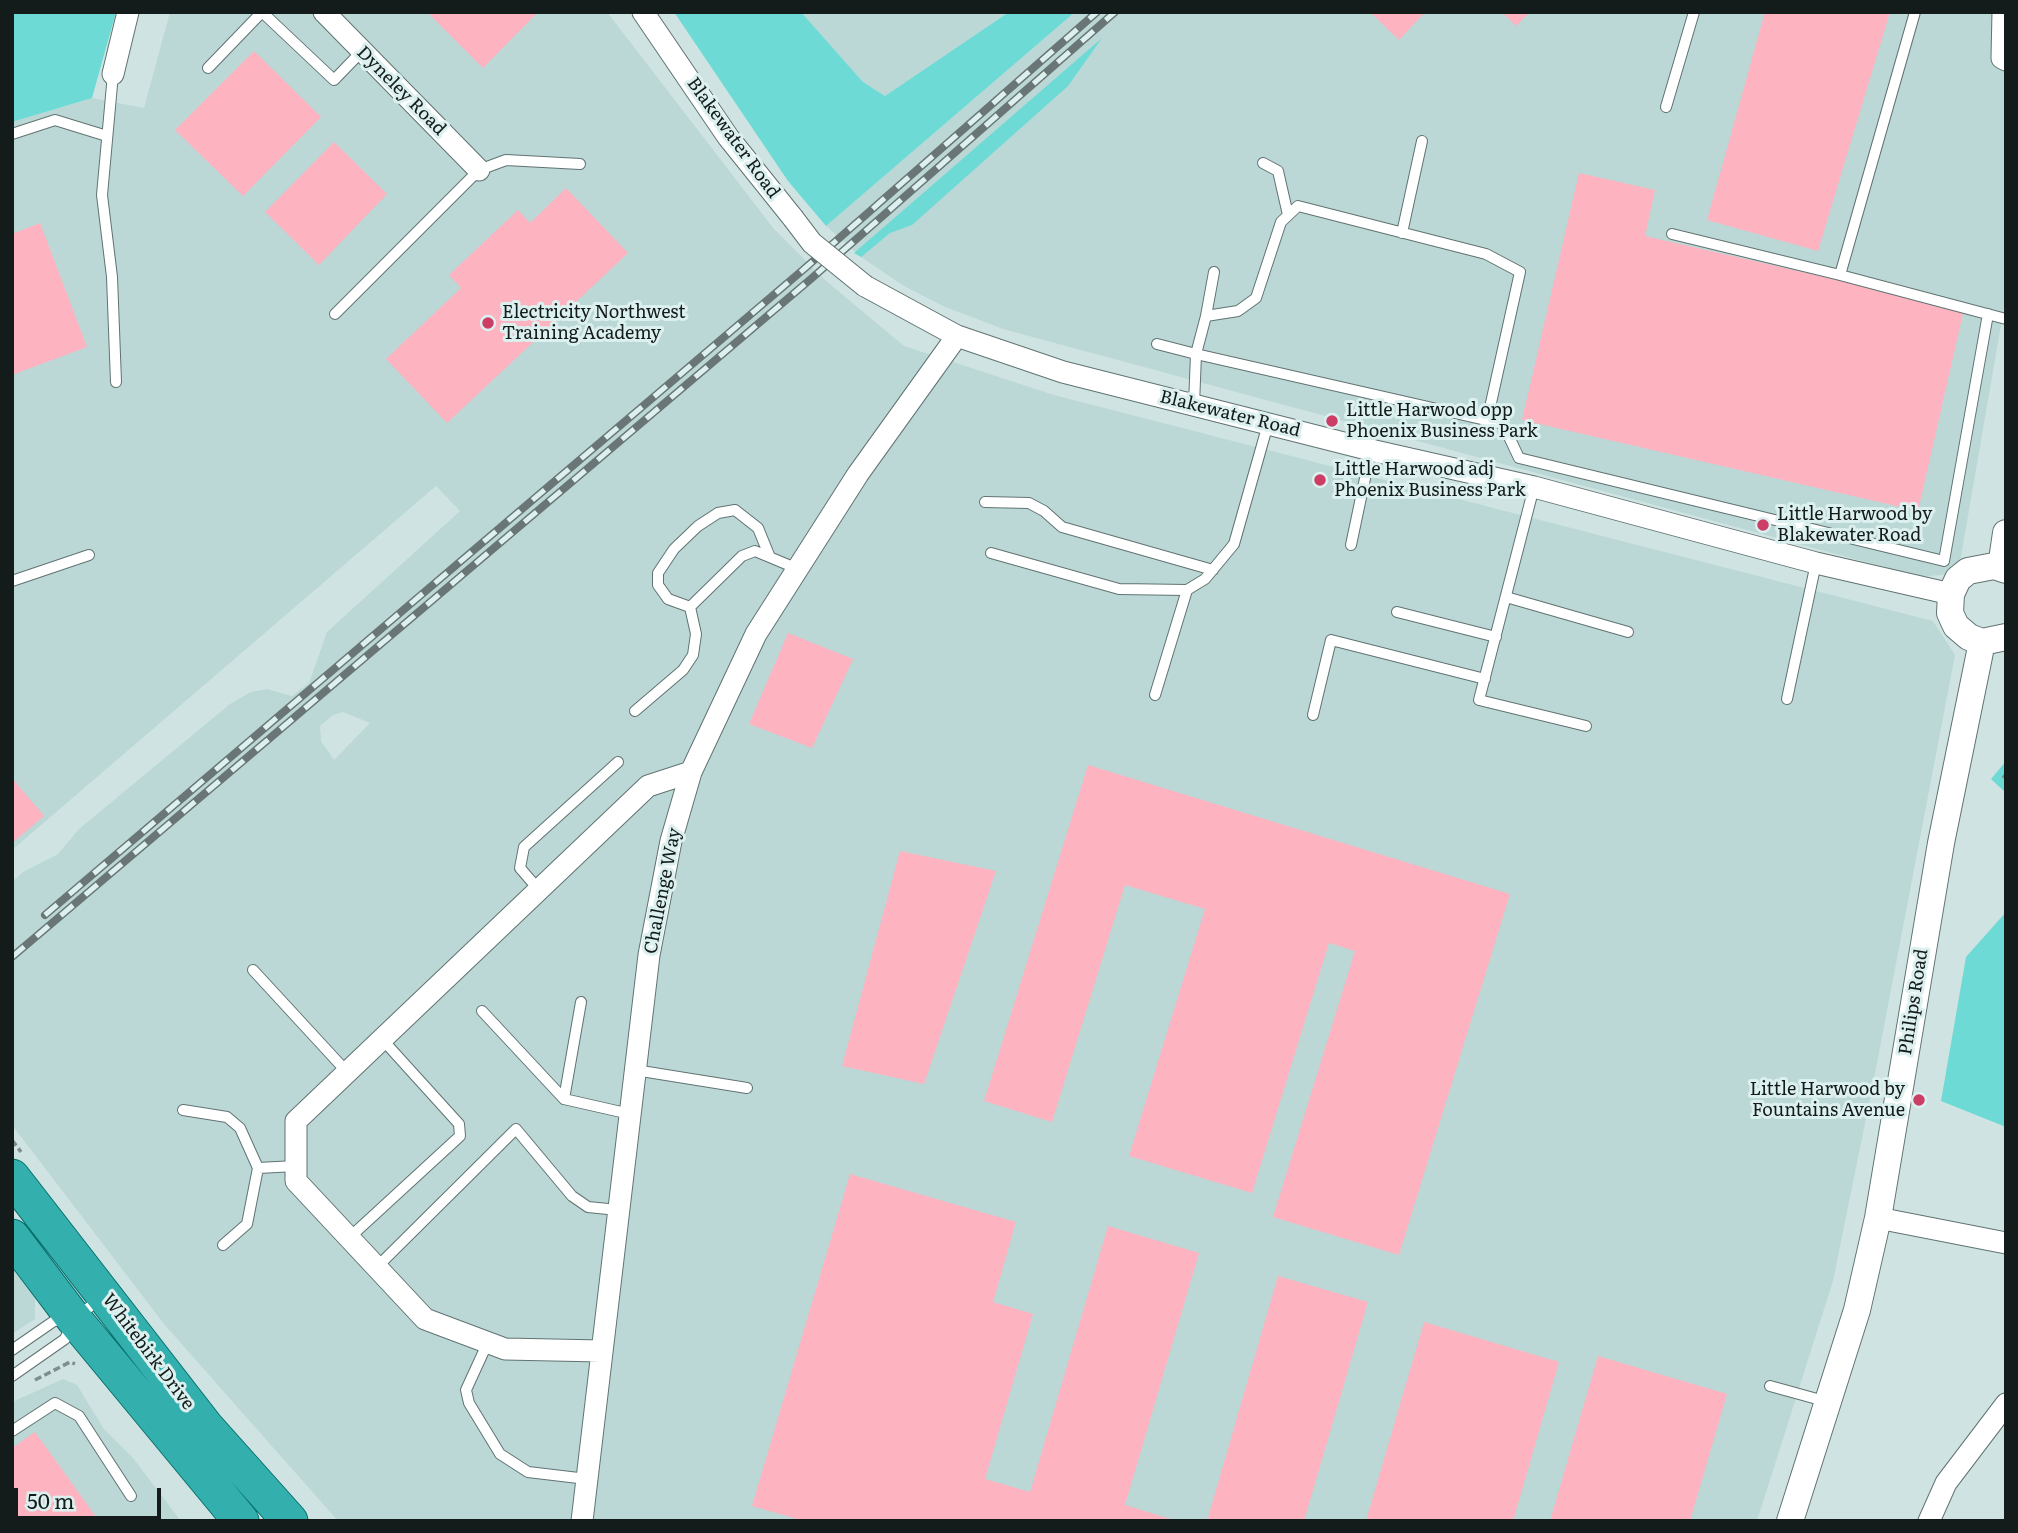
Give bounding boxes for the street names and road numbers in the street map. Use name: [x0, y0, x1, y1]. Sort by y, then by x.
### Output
street label: Dyneley Road: [352, 42, 450, 140]
street label: Blakewater Road: [682, 73, 784, 203]
street label: Blakewater Road: [1157, 386, 1303, 442]
street label: Challenge Way: [640, 826, 686, 956]
street label: Philips Road: [1895, 947, 1933, 1057]
street label: Whitebirk Drive: [97, 1290, 199, 1414]

